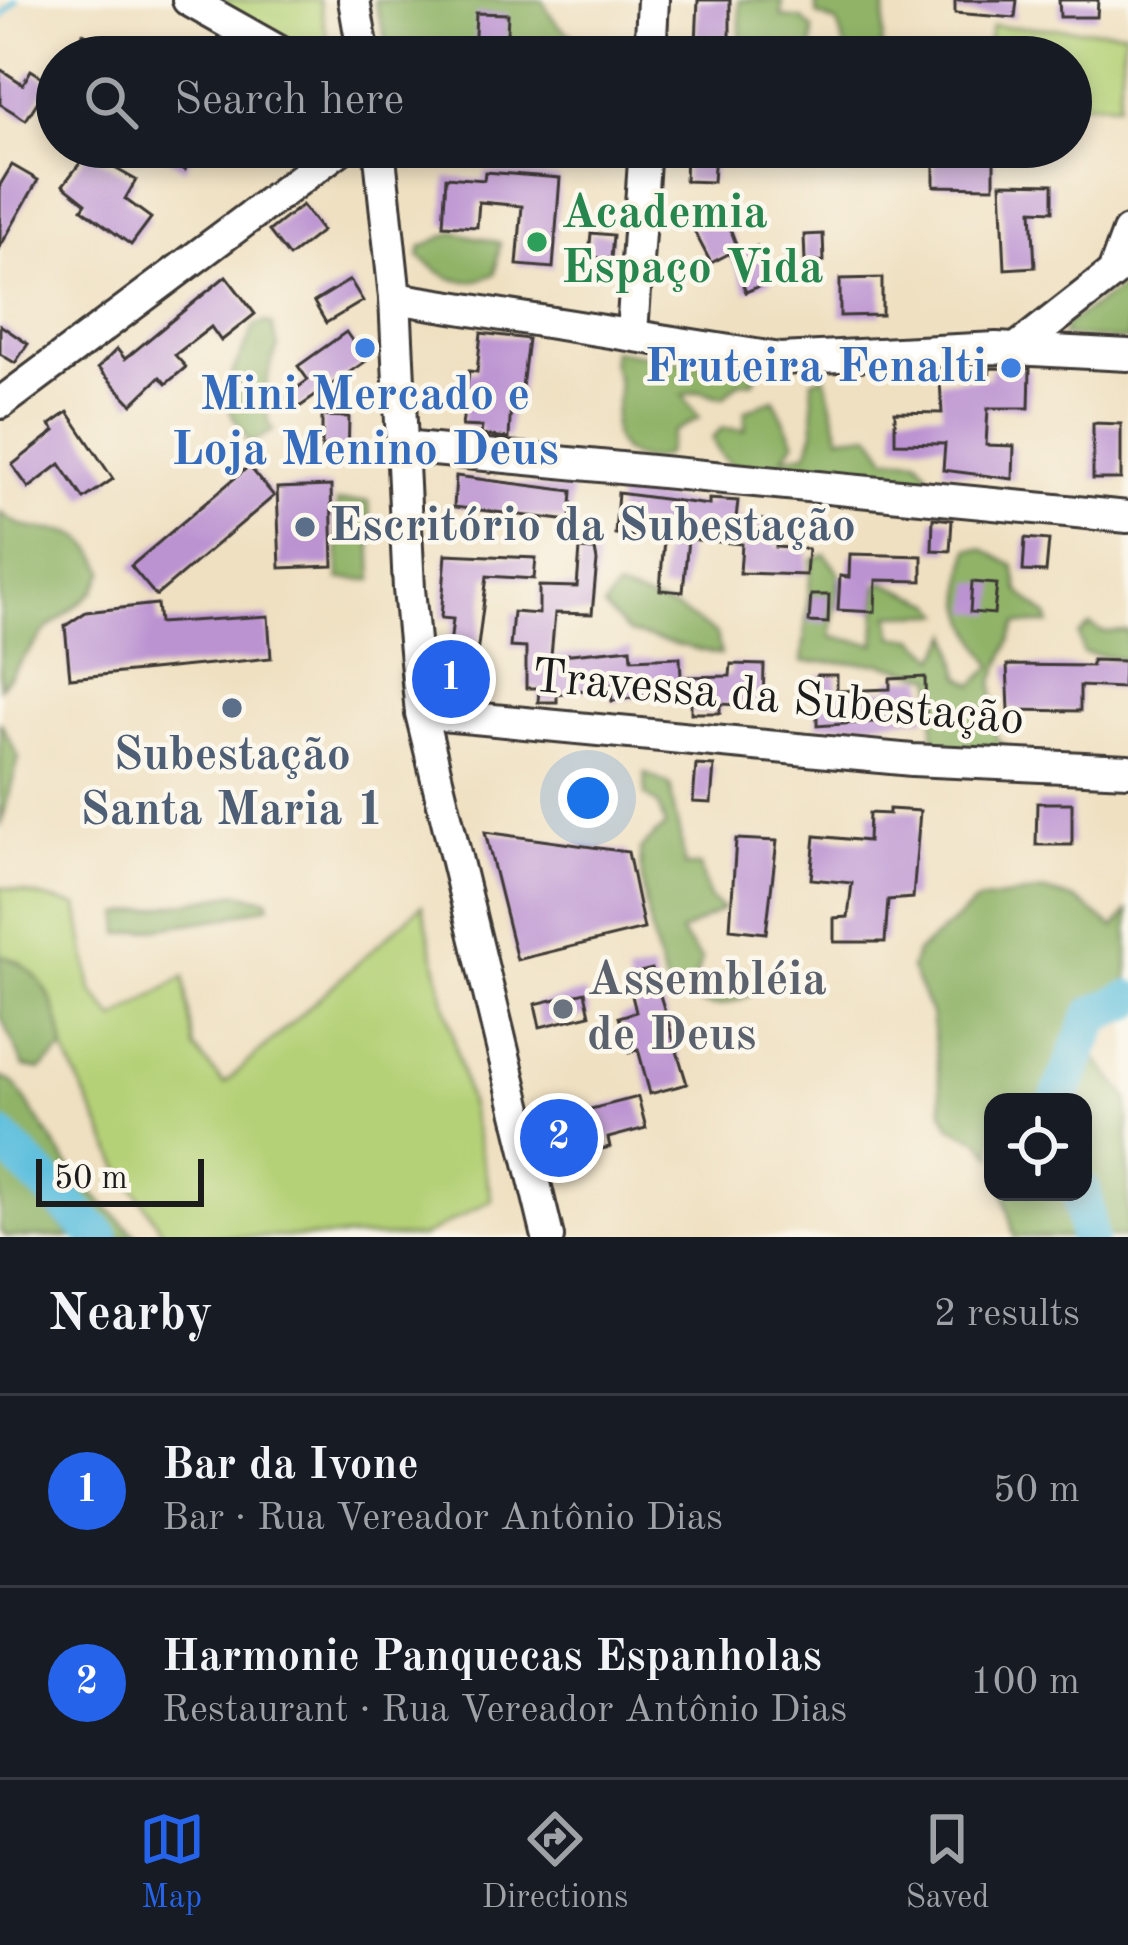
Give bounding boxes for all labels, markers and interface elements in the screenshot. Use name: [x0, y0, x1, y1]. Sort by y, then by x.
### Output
search box: [36, 36, 1092, 168]
icon: search: [78, 69, 144, 135]
text: Search here: [174, 79, 404, 124]
place label: Academia Espaço Vida: [561, 190, 824, 293]
marker: Academia Espaço Vida: [524, 229, 550, 255]
marker: Mini Mercado e Loja Menino Deus: [352, 335, 378, 361]
place label: Fruteira Fenalti: [644, 344, 987, 392]
marker: Fruteira Fenalti: [998, 355, 1024, 381]
place label: Mini Mercado e Loja Menino Deus: [171, 372, 559, 475]
place label: Escritório da Subestação: [329, 503, 856, 551]
marker: Escritório da Subestação: [292, 514, 318, 540]
pin: 1: [412, 634, 490, 724]
street label: Travessa da Subestação: [530, 654, 1026, 744]
marker: Subestação Santa Maria 1: [219, 695, 245, 721]
place label: Subestação Santa Maria 1: [80, 732, 384, 835]
your location: [558, 768, 618, 828]
place label: Assembléia de Deus: [587, 957, 827, 1060]
marker: Assembléia de Deus: [550, 996, 576, 1022]
pin: 2: [520, 1093, 598, 1183]
map controls: [984, 1093, 1092, 1201]
button: locate: [984, 1093, 1092, 1201]
scale bar: [36, 1153, 204, 1206]
text: 50 m: [54, 1163, 128, 1196]
text: Nearby: [48, 1290, 213, 1341]
text: 2 results: [934, 1295, 1080, 1334]
text: Bar da Ivone: [162, 1444, 419, 1489]
text: 1: [76, 1471, 98, 1510]
text: 50 m: [993, 1471, 1080, 1510]
text: Bar · Rua Vereador Antônio Dias: [162, 1499, 723, 1538]
text: Harmonie Panquecas Espanholas: [162, 1636, 822, 1681]
text: 2: [76, 1663, 98, 1702]
text: 100 m: [970, 1663, 1080, 1702]
text: Restaurant · Rua Vereador Antônio Dias: [162, 1691, 847, 1730]
tab: Map: [139, 1806, 205, 1919]
tab: Directions: [482, 1806, 628, 1919]
tab: Saved: [905, 1806, 989, 1919]

